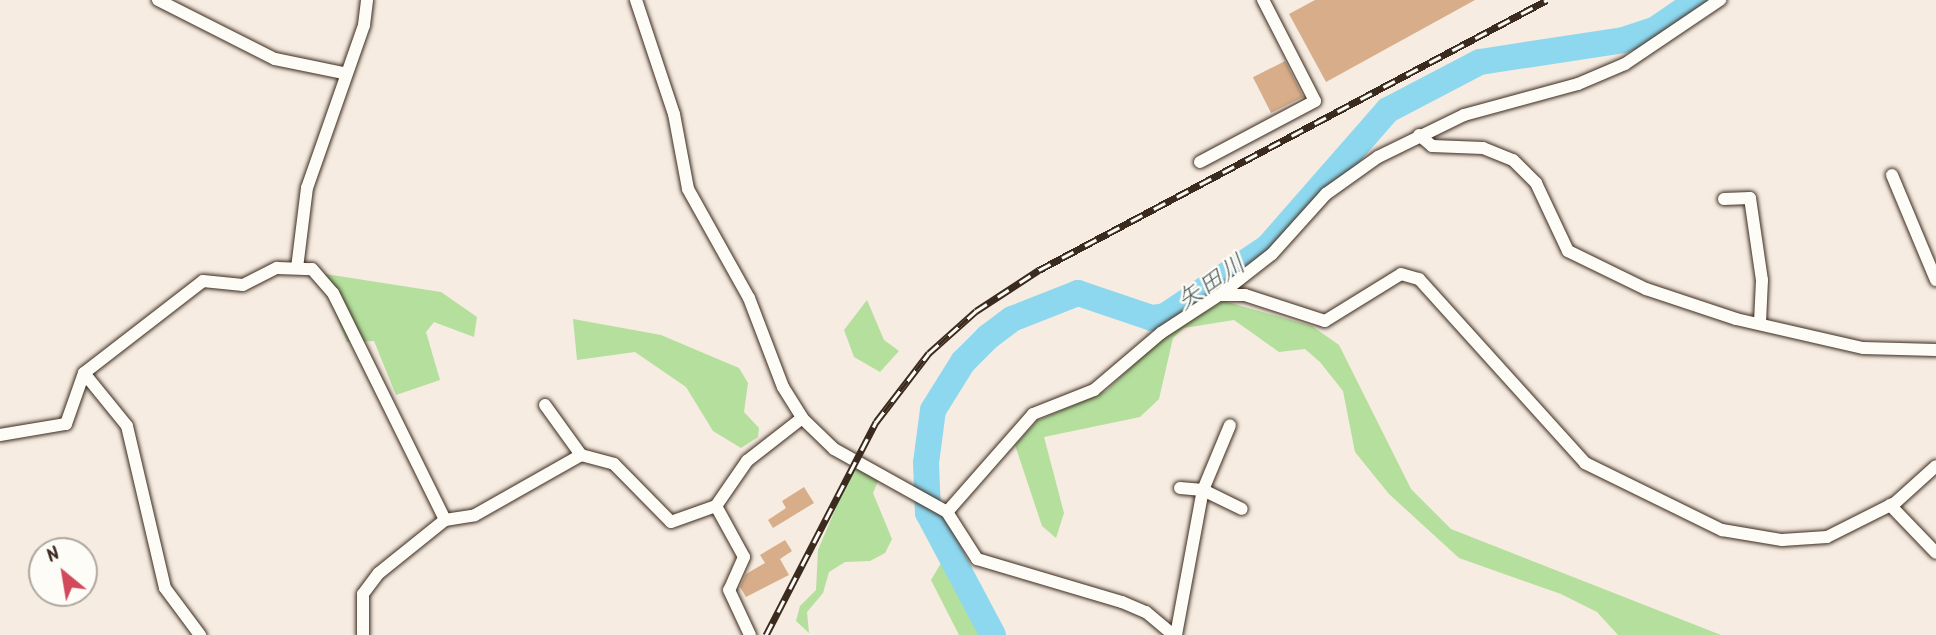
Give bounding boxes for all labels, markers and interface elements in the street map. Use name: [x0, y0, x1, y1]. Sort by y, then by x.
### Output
water label: 矢田川: [1171, 249, 1253, 319]
north arrow: [28, 537, 98, 607]
text: N: [41, 540, 66, 572]

